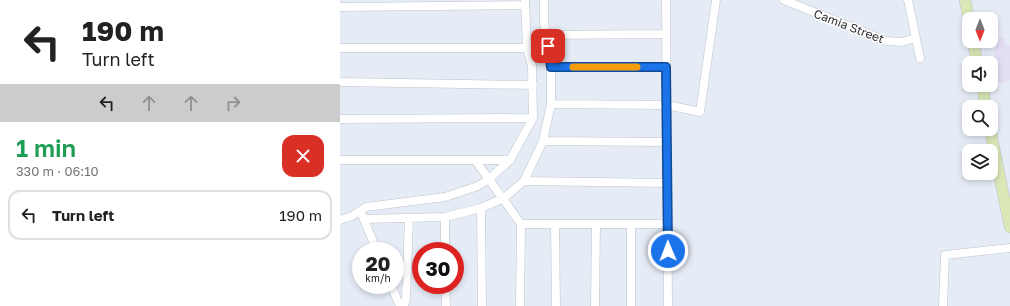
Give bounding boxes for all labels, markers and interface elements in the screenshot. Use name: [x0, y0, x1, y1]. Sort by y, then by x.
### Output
street label: Camia Street: [812, 6, 886, 46]
north arrow: [962, 12, 998, 48]
map controls: [962, 12, 998, 180]
text: 190 m: [82, 14, 164, 47]
icon: left: [16, 16, 68, 68]
pin: [531, 29, 565, 63]
icon: arrive: [537, 35, 559, 57]
text: Turn left: [82, 48, 155, 70]
button: sound: [962, 56, 998, 92]
icon: left: [96, 92, 118, 114]
icon: ahead: [138, 92, 160, 114]
icon: ahead: [180, 92, 202, 114]
icon: right: [222, 92, 244, 114]
button: search: [962, 100, 998, 136]
text: 1 min: [16, 133, 76, 162]
button: close: [282, 135, 324, 177]
button: layers: [962, 144, 998, 180]
text: 330 m · 06:10: [16, 163, 99, 179]
icon: left: [18, 204, 40, 226]
text: Turn left: [52, 206, 114, 224]
text: 190 m: [279, 206, 322, 224]
position arrow: [647, 230, 689, 272]
speed limit sign: 30: [412, 242, 464, 294]
text: 20: [365, 251, 391, 275]
text: km/h: [365, 272, 391, 284]

